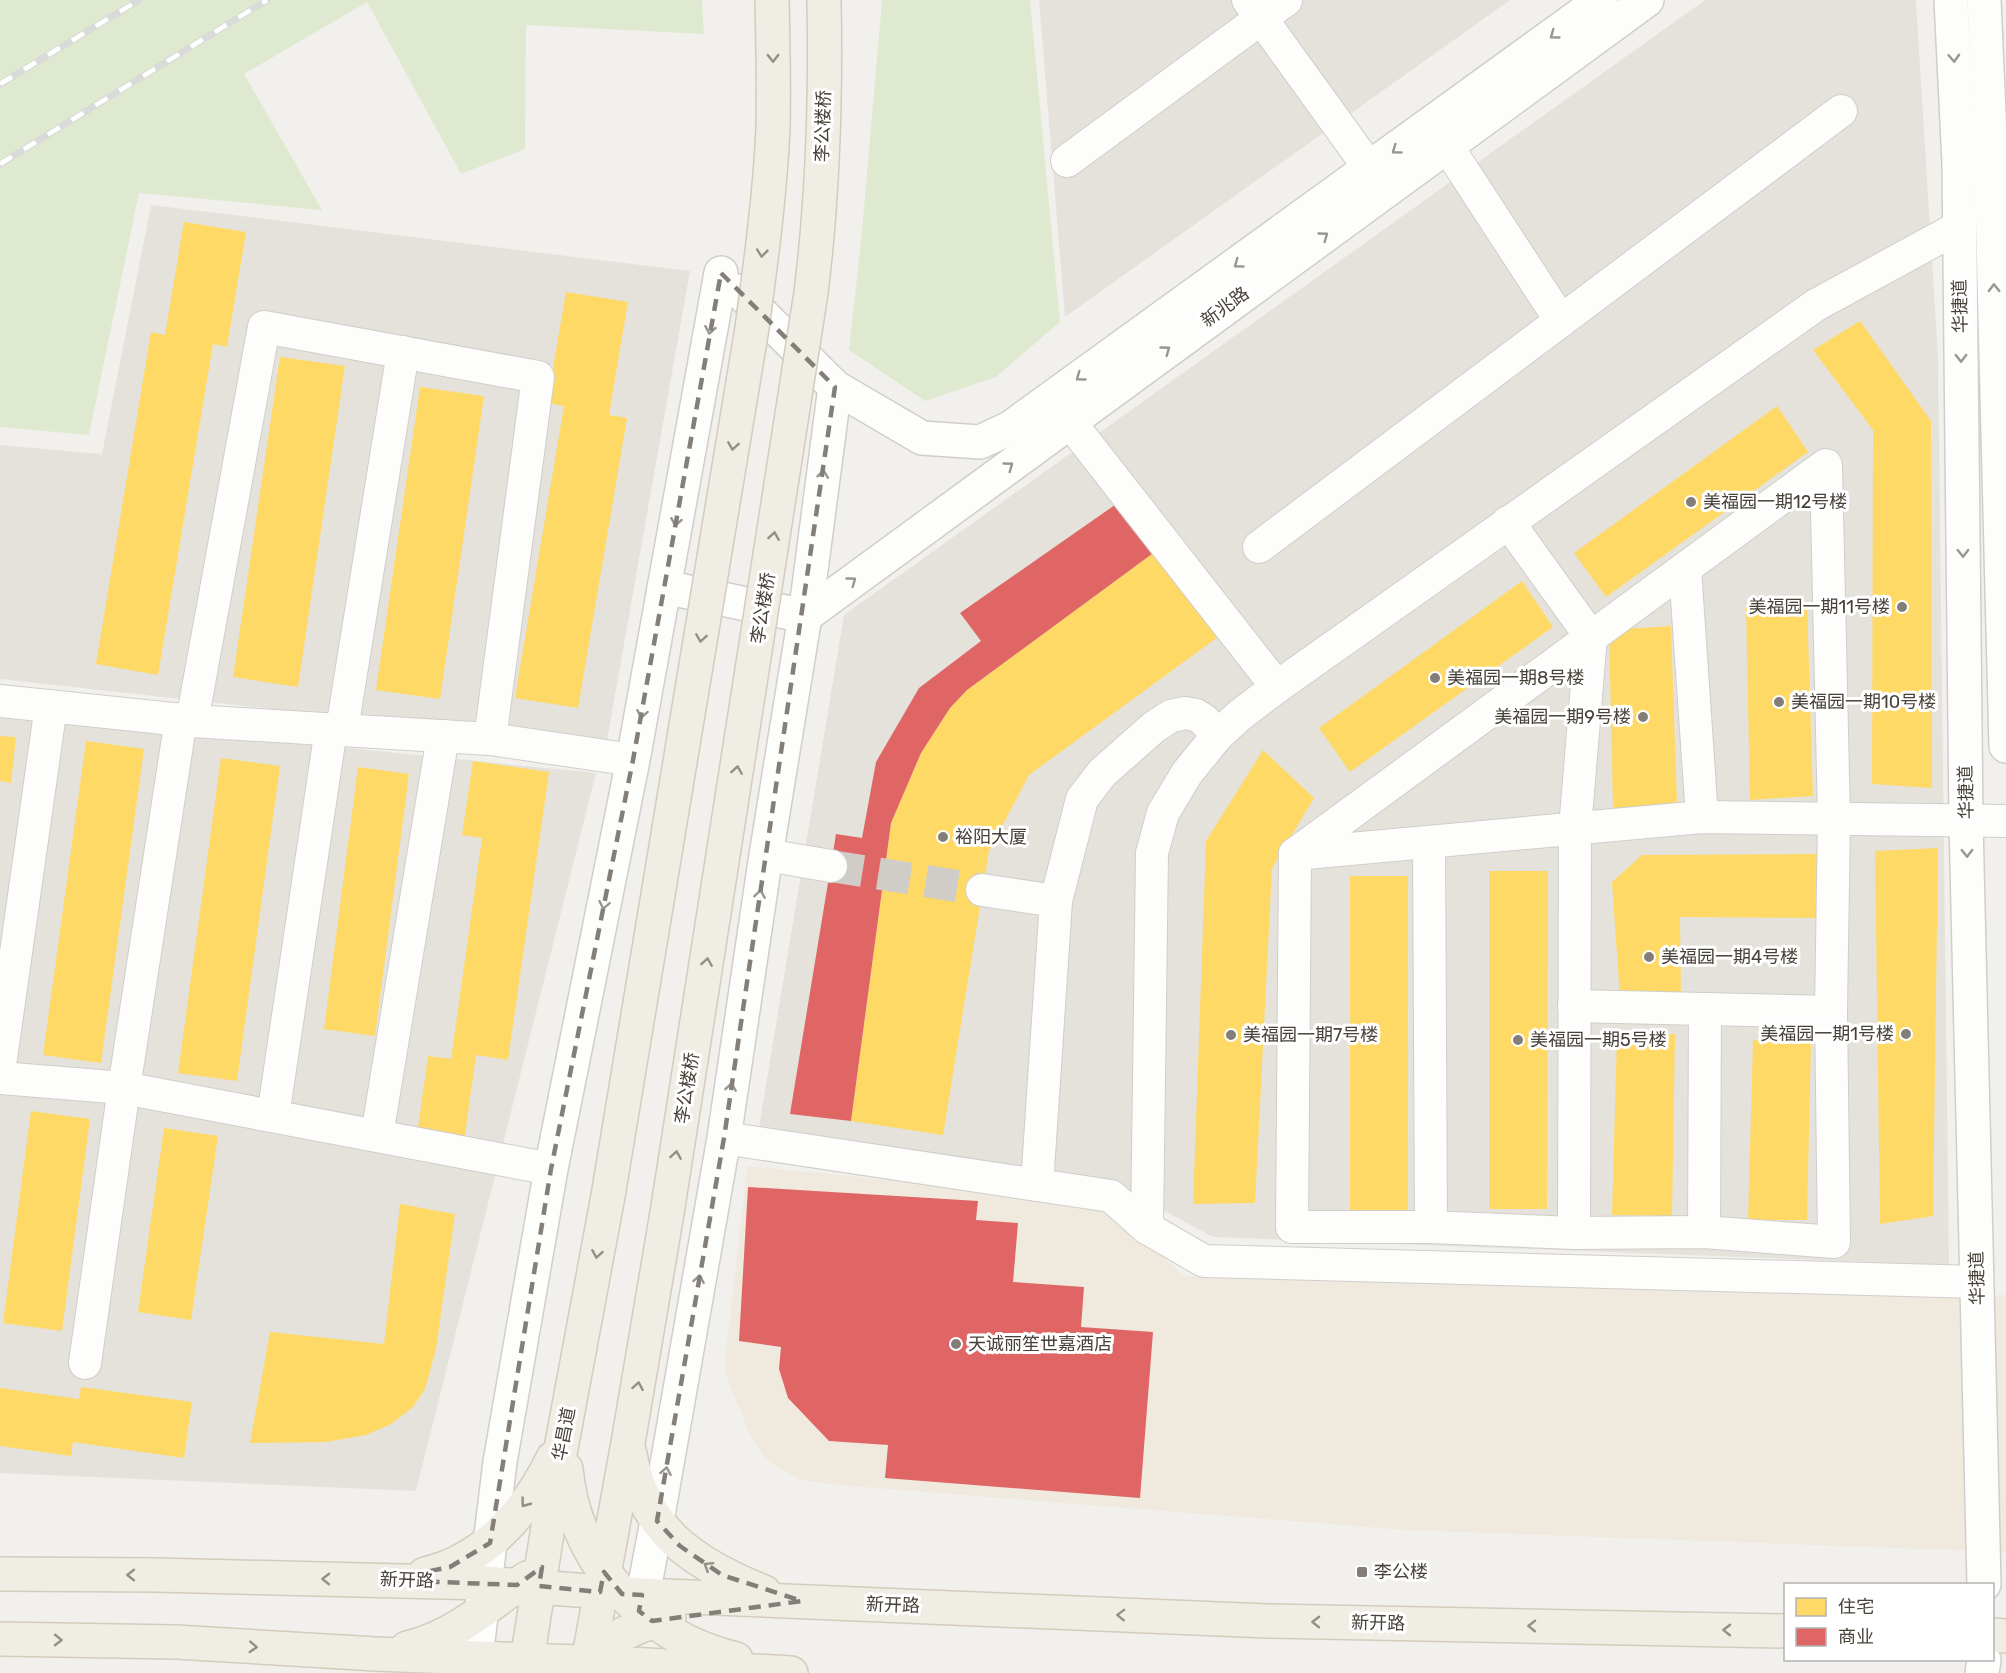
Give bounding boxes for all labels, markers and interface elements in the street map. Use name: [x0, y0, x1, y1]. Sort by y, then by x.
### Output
one-way arrow: [1549, 27, 1560, 38]
one-way arrow: [767, 54, 779, 63]
one-way arrow: [1947, 54, 1960, 63]
street label: 李公楼桥: [811, 90, 835, 162]
one-way arrow: [1392, 142, 1403, 153]
one-way arrow: [1317, 232, 1328, 243]
one-way arrow: [756, 248, 769, 258]
one-way arrow: [1234, 256, 1245, 267]
street label: 华捷道: [1949, 279, 1971, 333]
street label: 新兆路: [1197, 282, 1253, 332]
one-way arrow: [1988, 284, 2001, 293]
one-way arrow: [705, 326, 717, 335]
one-way arrow: [1160, 347, 1171, 358]
one-way arrow: [1954, 354, 1967, 363]
one-way arrow: [1075, 370, 1086, 381]
one-way arrow: [727, 441, 739, 450]
one-way arrow: [1002, 462, 1013, 473]
one-way arrow: [817, 470, 829, 479]
place label: 美福园一期12号楼: [1703, 491, 1847, 513]
marker: 美福园一期12号楼: [1684, 495, 1698, 509]
one-way arrow: [670, 517, 683, 527]
one-way arrow: [767, 531, 780, 541]
one-way arrow: [1957, 549, 1969, 558]
street label: 李公楼桥: [747, 571, 779, 645]
one-way arrow: [845, 577, 856, 588]
place label: 美福园一期11号楼: [1749, 596, 1890, 618]
marker: 美福园一期11号楼: [1895, 600, 1909, 614]
one-way arrow: [695, 633, 707, 643]
place label: 美福园一期8号楼: [1447, 667, 1584, 689]
marker: 美福园一期8号楼: [1428, 671, 1442, 685]
place label: 美福园一期10号楼: [1791, 691, 1936, 713]
marker: 美福园一期10号楼: [1772, 695, 1786, 709]
place label: 美福园一期9号楼: [1494, 706, 1631, 728]
one-way arrow: [636, 710, 648, 719]
marker: 美福园一期9号楼: [1636, 710, 1650, 724]
one-way arrow: [731, 765, 743, 774]
street label: 华捷道: [1955, 765, 1977, 819]
place label: 裕阳大厦: [955, 826, 1027, 848]
marker: 裕阳大厦: [936, 830, 950, 844]
one-way arrow: [1960, 849, 1973, 858]
one-way arrow: [754, 889, 766, 898]
one-way arrow: [598, 900, 611, 910]
place label: 美福园一期4号楼: [1661, 946, 1798, 968]
marker: 美福园一期4号楼: [1642, 950, 1656, 964]
one-way arrow: [700, 958, 712, 967]
place label: 美福园一期1号楼: [1760, 1023, 1894, 1045]
place label: 美福园一期7号楼: [1243, 1024, 1378, 1046]
marker: 美福园一期1号楼: [1899, 1027, 1913, 1041]
marker: 美福园一期7号楼: [1224, 1028, 1238, 1042]
place label: 美福园一期5号楼: [1530, 1029, 1667, 1051]
marker: 美福园一期5号楼: [1511, 1033, 1525, 1047]
street label: 李公楼桥: [671, 1051, 703, 1125]
one-way arrow: [725, 1082, 737, 1091]
one-way arrow: [670, 1150, 682, 1160]
one-way arrow: [592, 1249, 604, 1258]
street label: 华捷道: [1966, 1251, 1988, 1305]
one-way arrow: [693, 1274, 705, 1284]
place label: 天诚丽笙世嘉酒店: [968, 1333, 1112, 1355]
marker: 天诚丽笙世嘉酒店: [949, 1337, 963, 1351]
one-way arrow: [631, 1381, 644, 1391]
street label: 华昌道: [548, 1405, 580, 1463]
one-way arrow: [659, 1467, 672, 1477]
one-way arrow: [521, 1497, 532, 1508]
place label: 李公楼: [1374, 1561, 1428, 1583]
one-way arrow: [704, 1563, 715, 1574]
marker: 李公楼: [1355, 1565, 1369, 1579]
street label: 新开路: [380, 1568, 434, 1592]
one-way arrow: [127, 1569, 136, 1581]
one-way arrow: [322, 1572, 331, 1585]
legend: [1784, 1583, 1994, 1661]
street label: 新开路: [866, 1593, 920, 1617]
text: 住宅: [1838, 1596, 1874, 1618]
one-way arrow: [1117, 1608, 1126, 1621]
street label: 新开路: [1351, 1612, 1405, 1634]
one-way arrow: [1312, 1616, 1321, 1628]
one-way arrow: [1528, 1620, 1537, 1632]
one-way arrow: [1723, 1624, 1732, 1636]
text: 商业: [1838, 1626, 1874, 1648]
one-way arrow: [54, 1634, 63, 1647]
one-way arrow: [249, 1640, 258, 1653]

